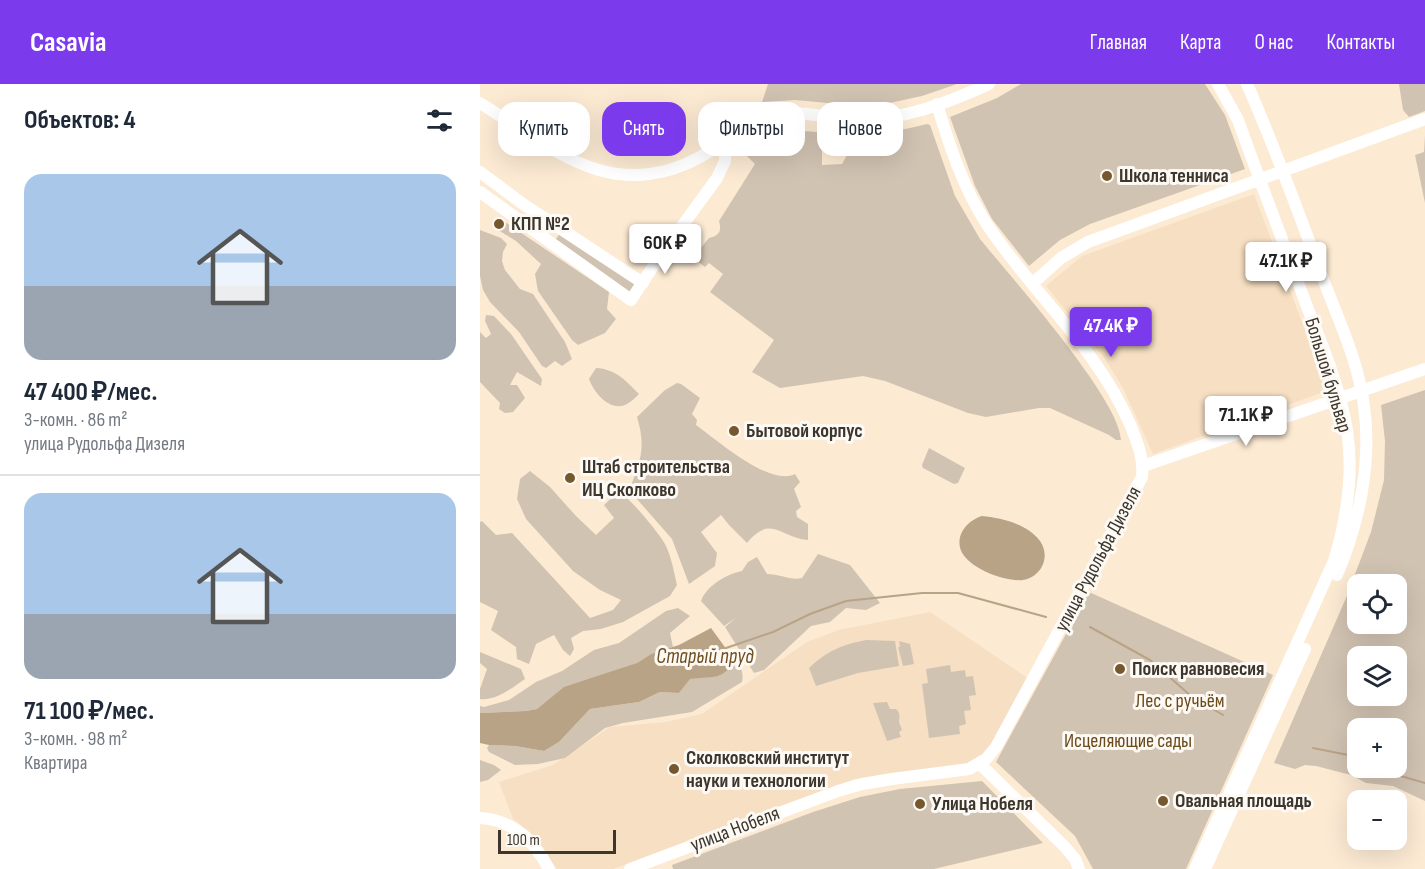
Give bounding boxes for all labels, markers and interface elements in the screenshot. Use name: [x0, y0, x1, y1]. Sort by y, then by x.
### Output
text: Casavia: [30, 26, 106, 59]
text: Главная: [1090, 30, 1147, 55]
text: Карта: [1180, 30, 1221, 55]
text: О нас: [1254, 30, 1293, 55]
text: Контакты: [1326, 30, 1395, 55]
chip: Купить: [498, 102, 590, 156]
chip: Снять: [602, 102, 686, 156]
chip: Фильтры: [698, 102, 805, 156]
chip: Новое: [817, 102, 903, 156]
icon: filters: [423, 104, 456, 137]
text: Объектов: 4: [24, 105, 136, 136]
place label: Школа тенниса: [1119, 164, 1229, 188]
marker: Школа тенниса: [1100, 169, 1114, 183]
place label: КПП №2: [511, 212, 570, 236]
icon: home: [186, 213, 294, 321]
marker: КПП №2: [492, 217, 506, 231]
pin: 60K ₽: [623, 224, 707, 275]
text: 60K ₽: [643, 231, 687, 255]
pin: 47.1K ₽: [1231, 242, 1341, 293]
text: 47.1K ₽: [1259, 249, 1313, 273]
pin: 47.4K ₽: [1056, 307, 1166, 358]
text: 47.4K ₽: [1084, 314, 1138, 338]
street label: Большой бульвар: [1299, 315, 1357, 435]
text: 47 400 ₽/мес.: [24, 377, 158, 408]
pin: 71.1K ₽: [1191, 396, 1301, 447]
text: 71.1K ₽: [1219, 403, 1273, 427]
text: 3-комн. · 86 m²: [24, 408, 127, 432]
place label: Бытовой корпус: [746, 419, 863, 443]
marker: Бытовой корпус: [727, 424, 741, 438]
text: улица Рудольфа Дизеля: [24, 432, 185, 456]
place label: Штаб строительства ИЦ Сколково: [582, 455, 730, 502]
marker: Штаб строительства ИЦ Сколково: [563, 471, 577, 485]
street label: улица Рудольфа Дизеля: [1050, 482, 1146, 636]
icon: home: [186, 532, 294, 640]
map controls: [1347, 574, 1407, 850]
button: locate: [1347, 574, 1407, 634]
water label: Старый пруд: [656, 644, 754, 669]
button: layers: [1347, 646, 1407, 706]
place label: Поиск равновесия: [1132, 657, 1265, 681]
marker: Поиск равновесия: [1113, 662, 1127, 676]
park label: Лес с ручьём: [1135, 689, 1225, 713]
text: 71 100 ₽/мес.: [24, 696, 154, 727]
button: +: [1347, 718, 1407, 778]
text: 3-комн. · 98 m²: [24, 727, 127, 751]
park label: Исцеляющие сады: [1064, 729, 1192, 753]
place label: Сколковский институт науки и технологии: [686, 746, 850, 793]
text: Квартира: [24, 751, 88, 775]
marker: Сколковский институт науки и технологии: [667, 762, 681, 776]
place label: Овальная площадь: [1175, 789, 1312, 813]
button: −: [1347, 790, 1407, 850]
place label: Улица Нобеля: [932, 792, 1033, 816]
marker: Овальная площадь: [1156, 794, 1170, 808]
marker: Улица Нобеля: [913, 797, 927, 811]
street label: улица Нобеля: [687, 801, 783, 857]
scale bar: [498, 827, 616, 854]
text: 100 m: [507, 831, 540, 850]

